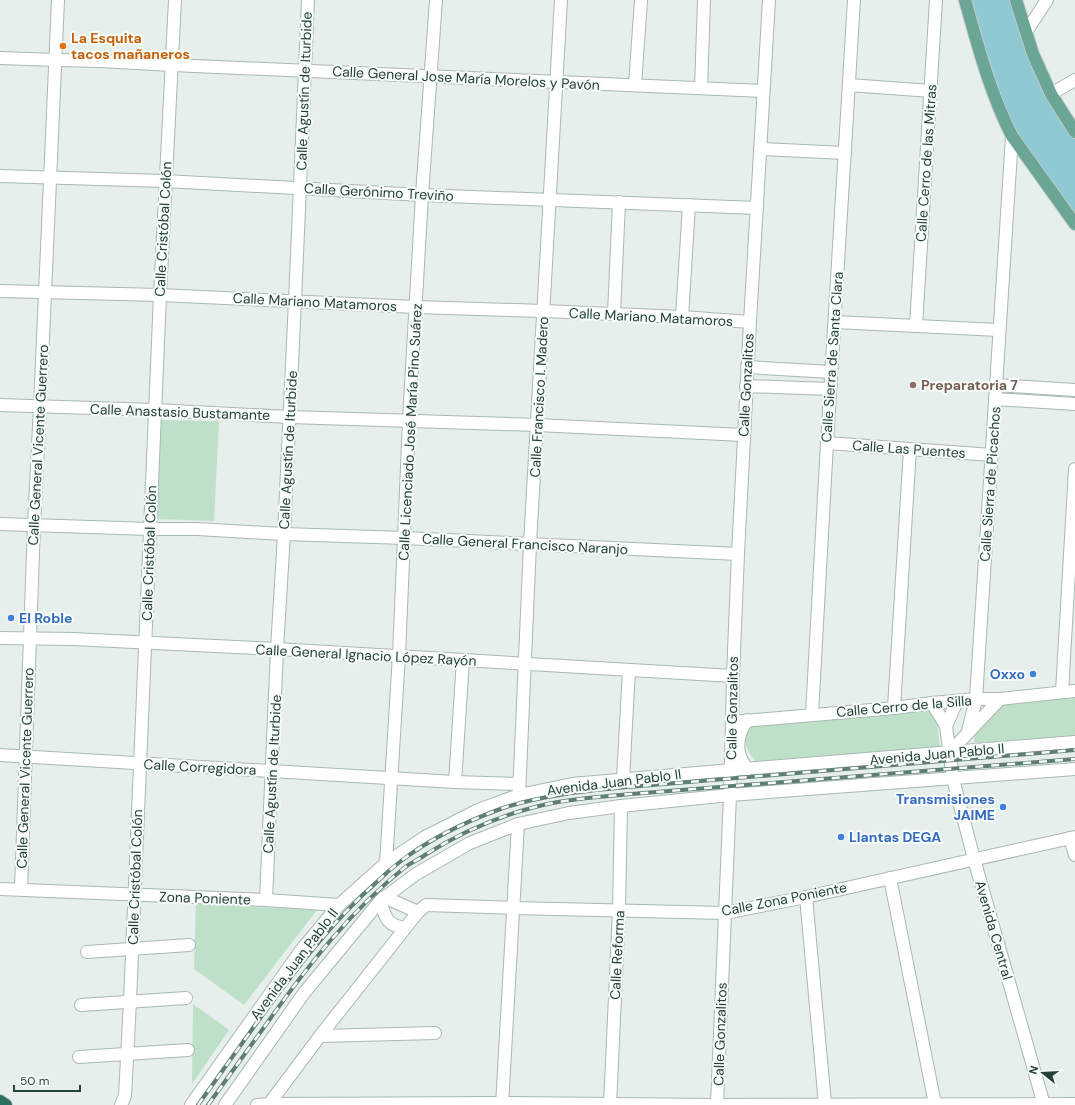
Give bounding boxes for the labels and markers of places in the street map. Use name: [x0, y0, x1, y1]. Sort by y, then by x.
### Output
place label: La Esquita tacos mañaneros: [71, 29, 190, 63]
marker: La Esquita tacos mañaneros: [58, 41, 68, 51]
place label: Preparatoria 7: [921, 376, 1018, 394]
marker: Preparatoria 7: [908, 380, 918, 390]
place label: El Roble: [19, 609, 72, 627]
marker: El Roble: [6, 613, 16, 623]
place label: Oxxo: [990, 665, 1025, 683]
marker: Oxxo: [1028, 669, 1038, 679]
place label: Transmisiones JAIME: [896, 790, 995, 824]
marker: Transmisiones JAIME: [998, 802, 1008, 812]
place label: Llantas DEGA: [849, 828, 941, 846]
marker: Llantas DEGA: [836, 832, 846, 842]

